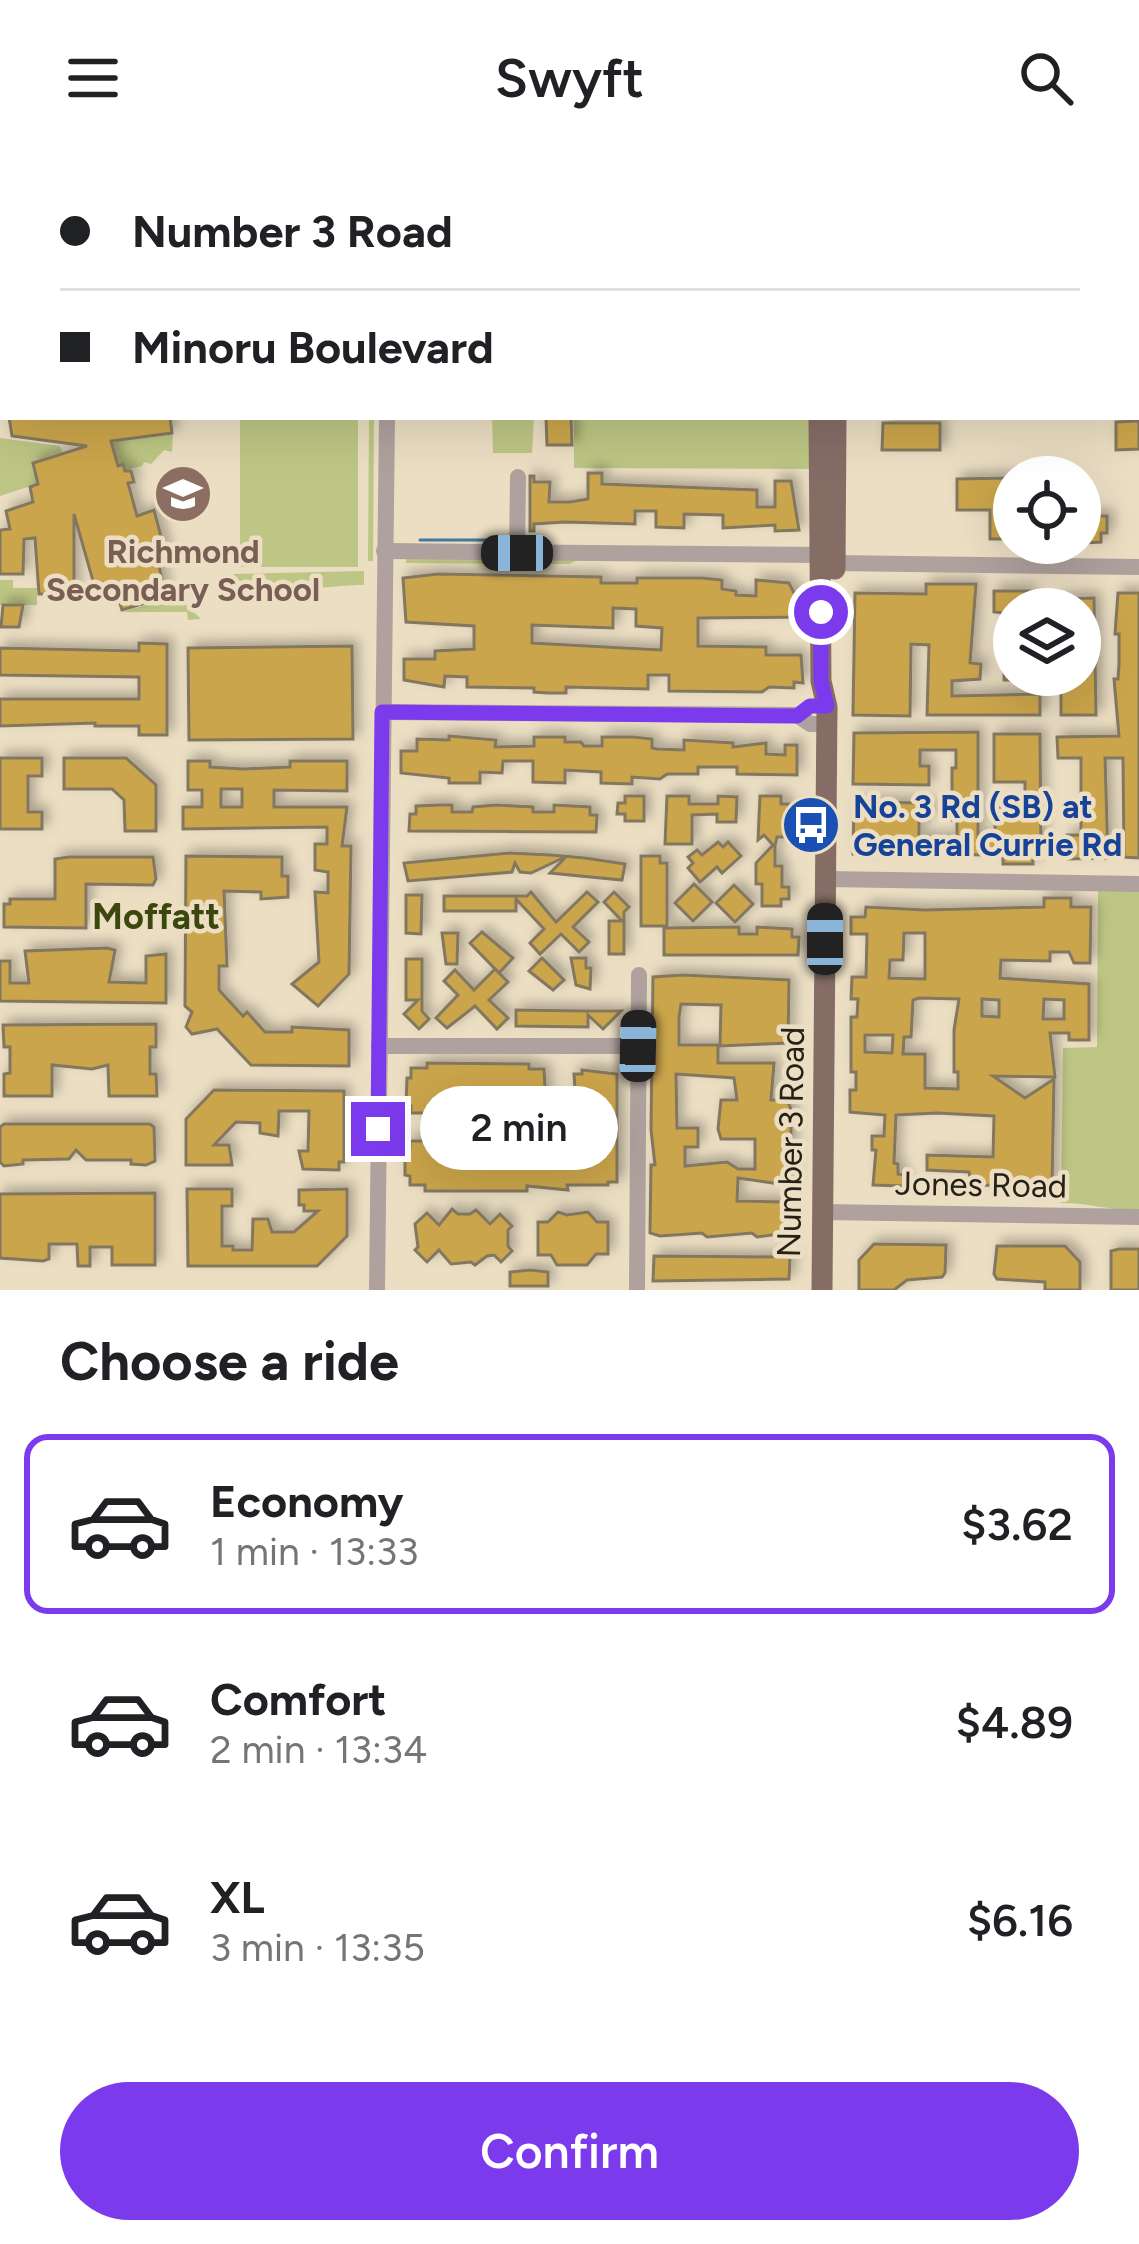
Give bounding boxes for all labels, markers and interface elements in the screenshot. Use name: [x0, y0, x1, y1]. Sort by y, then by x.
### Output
icon: menu: [60, 45, 126, 111]
icon: search: [1013, 45, 1079, 111]
text: Swyft: [495, 46, 644, 111]
text: Number 3 Road: [132, 204, 453, 258]
text: Minoru Boulevard: [132, 320, 494, 374]
map controls: [993, 456, 1101, 696]
button: locate: [993, 456, 1101, 564]
school or university icon: Richmond Secondary School: [152, 463, 214, 525]
place label: Richmond Secondary School: [46, 532, 320, 609]
car: [481, 535, 553, 571]
route start: [794, 585, 848, 639]
button: layers: [993, 588, 1101, 696]
place label: No. 3 Rd (SB) at General Currie Rd: [853, 787, 1122, 864]
bus stop icon: No. 3 Rd (SB) at General Currie Rd: [780, 794, 842, 856]
district label: Moffatt: [92, 895, 220, 938]
car: [807, 903, 843, 975]
car: [619, 1010, 657, 1082]
street label: Number 3 Road: [769, 1026, 812, 1258]
callout: 2 min: [420, 1087, 618, 1171]
route end: [351, 1102, 405, 1156]
text: 2 min: [470, 1104, 568, 1151]
street label: Jones Road: [895, 1164, 1067, 1205]
text: Choose a ride: [60, 1329, 399, 1394]
icon: car: [66, 1470, 174, 1578]
text: Economy: [210, 1474, 403, 1528]
text: $3.62: [961, 1497, 1073, 1551]
text: 1 min · 13:33: [210, 1528, 419, 1575]
icon: car: [66, 1668, 174, 1776]
text: Comfort: [210, 1672, 386, 1726]
text: $4.89: [956, 1695, 1073, 1749]
text: 2 min · 13:34: [210, 1726, 427, 1773]
icon: car: [66, 1866, 174, 1974]
text: XL: [210, 1870, 265, 1924]
text: $6.16: [967, 1893, 1073, 1947]
text: 3 min · 13:35: [210, 1924, 425, 1971]
button: Confirm: [60, 2082, 1079, 2220]

